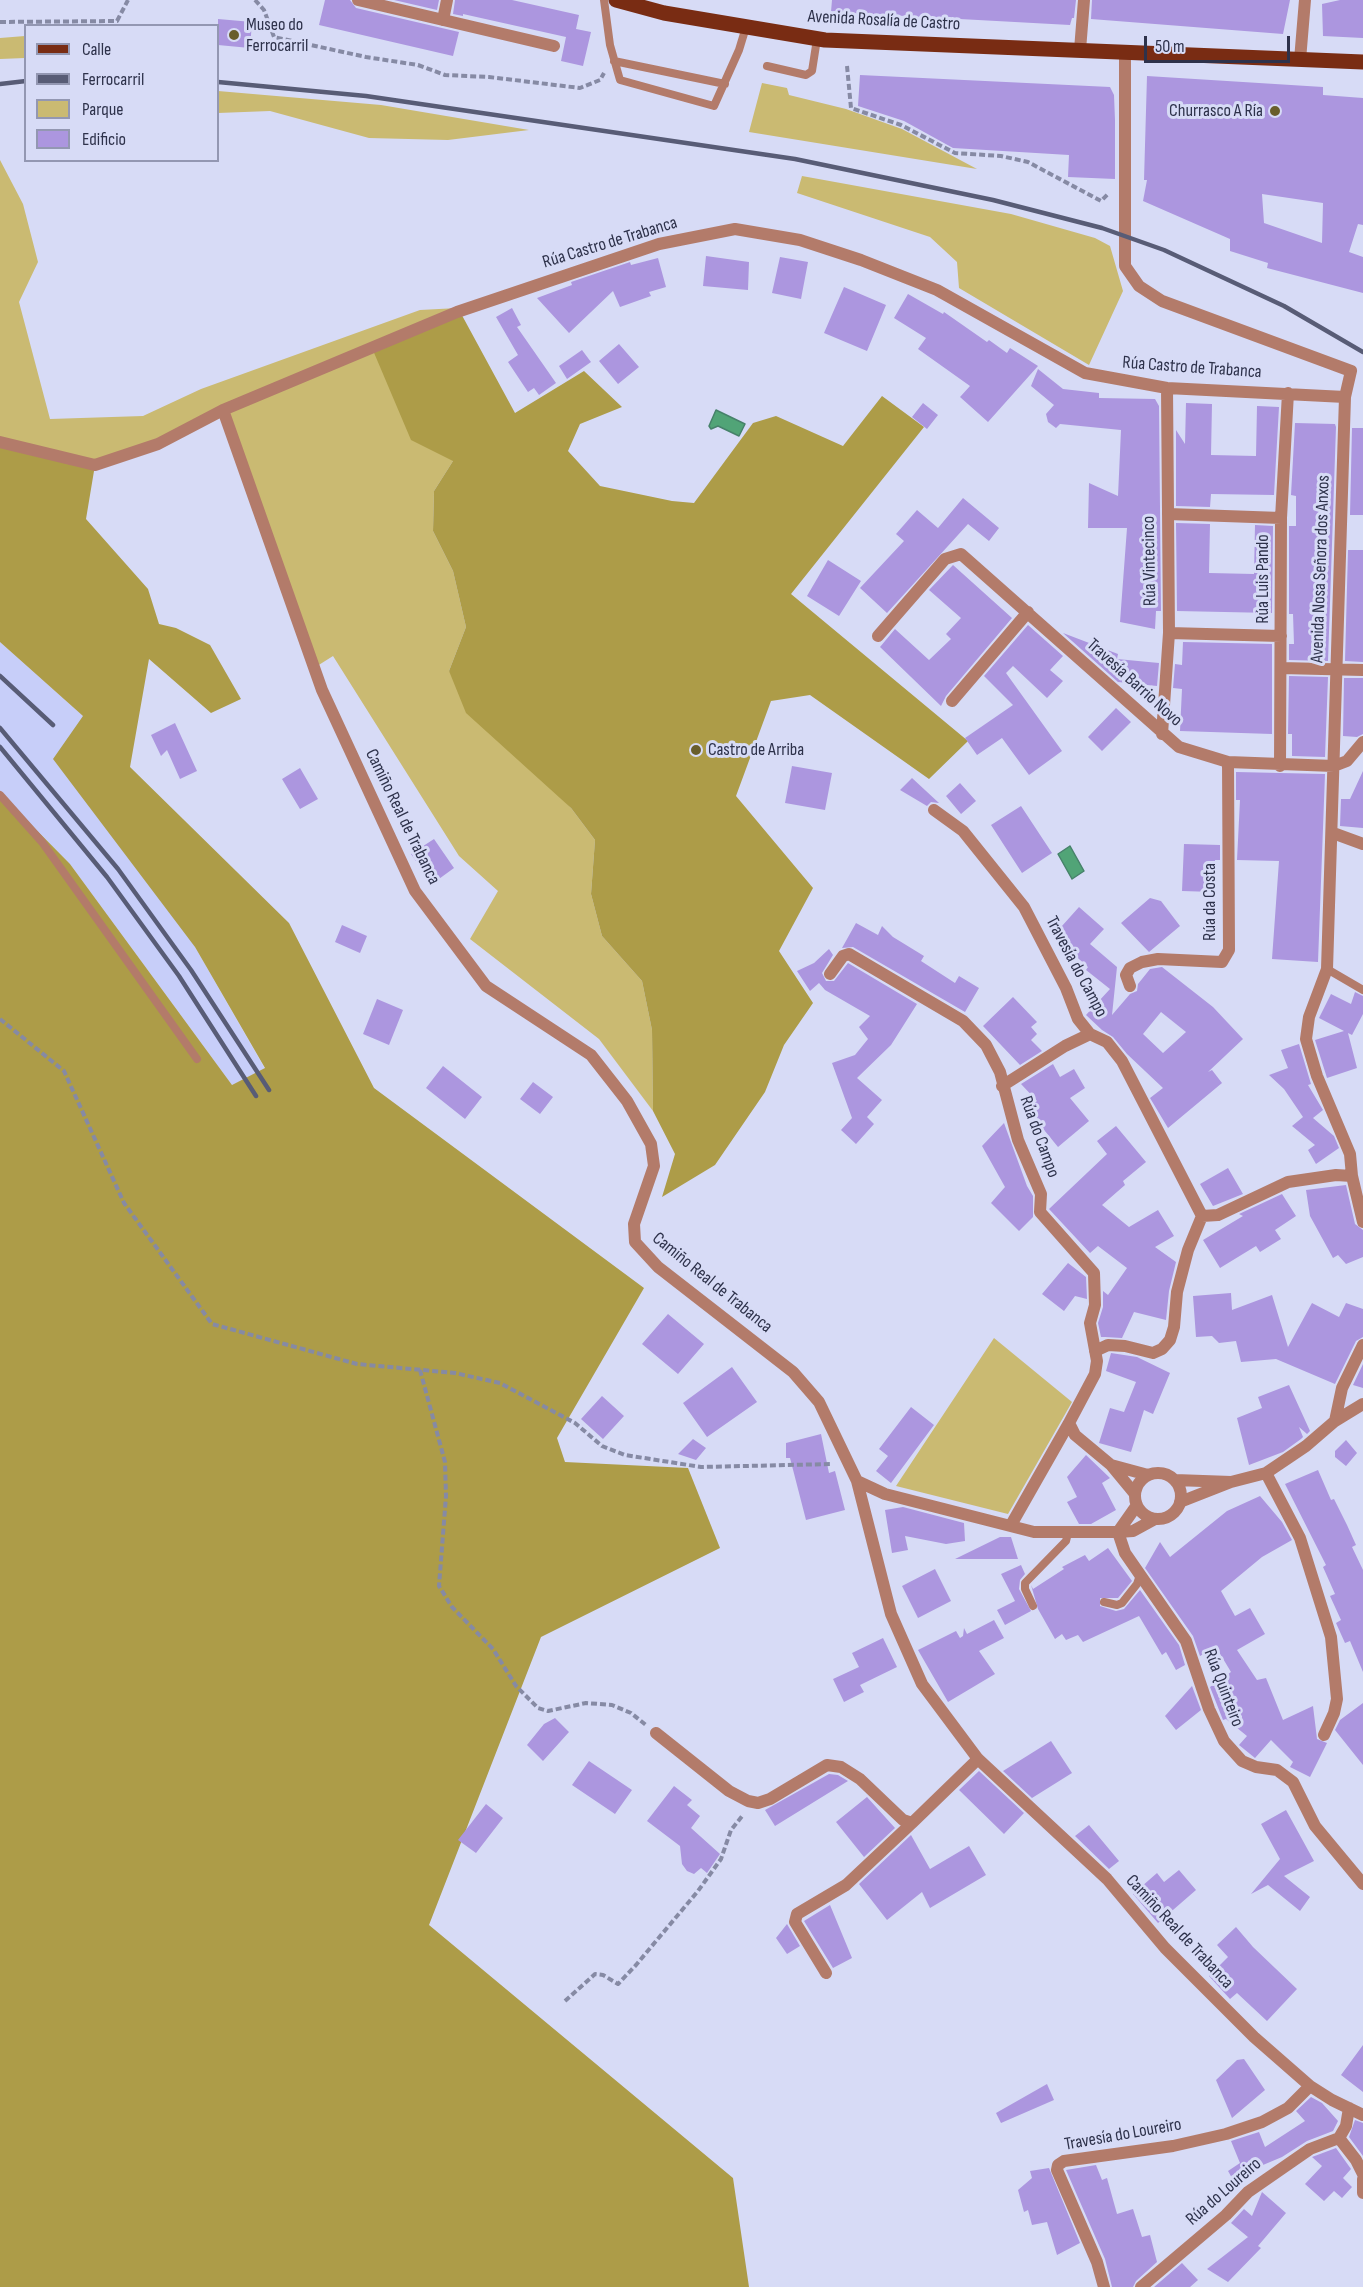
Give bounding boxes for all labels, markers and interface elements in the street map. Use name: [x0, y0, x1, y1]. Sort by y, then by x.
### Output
street label: Avenida Rosalía de Castro: [807, 6, 961, 36]
place label: Museo do Ferrocarril: [246, 14, 308, 57]
legend: [24, 24, 219, 162]
scale bar: [1147, 24, 1292, 62]
marker: Museo do Ferrocarril: [227, 28, 241, 42]
text: 50 m: [1155, 36, 1185, 57]
text: Calle: [82, 39, 111, 60]
text: Ferrocarril: [82, 69, 144, 90]
text: Parque: [82, 99, 123, 120]
place label: Churrasco A Ría: [1169, 100, 1263, 122]
marker: Churrasco A Ría: [1268, 104, 1282, 118]
text: Edificio: [82, 129, 126, 150]
street label: Rúa Castro de Trabanca: [540, 212, 680, 274]
street label: Rúa Castro de Trabanca: [1122, 352, 1262, 384]
street label: Avenida Nosa Señora dos Anxos: [1307, 475, 1335, 663]
street label: Rúa Vintecinco: [1138, 516, 1162, 606]
street label: Rúa Luis Pando: [1252, 534, 1274, 624]
street label: Travesía Barrio Novo: [1082, 634, 1186, 732]
place label: Castro de Arriba: [708, 739, 804, 761]
marker: Castro de Arriba: [689, 743, 703, 757]
street label: Camiño Real de Trabanca: [360, 746, 444, 888]
street label: Rúa da Costa: [1199, 863, 1221, 941]
street label: Travesía do Campo: [1040, 913, 1112, 1021]
street label: Rúa do Campo: [1014, 1093, 1064, 1181]
street label: Camiño Real de Trabanca: [648, 1228, 776, 1338]
street label: Rúa Quinteiro: [1198, 1646, 1248, 1730]
street label: Camiño Real de Trabanca: [1121, 1870, 1237, 1994]
street label: Travesía do Loureiro: [1063, 2114, 1183, 2156]
street label: Rúa do Loureiro: [1182, 2153, 1266, 2231]

